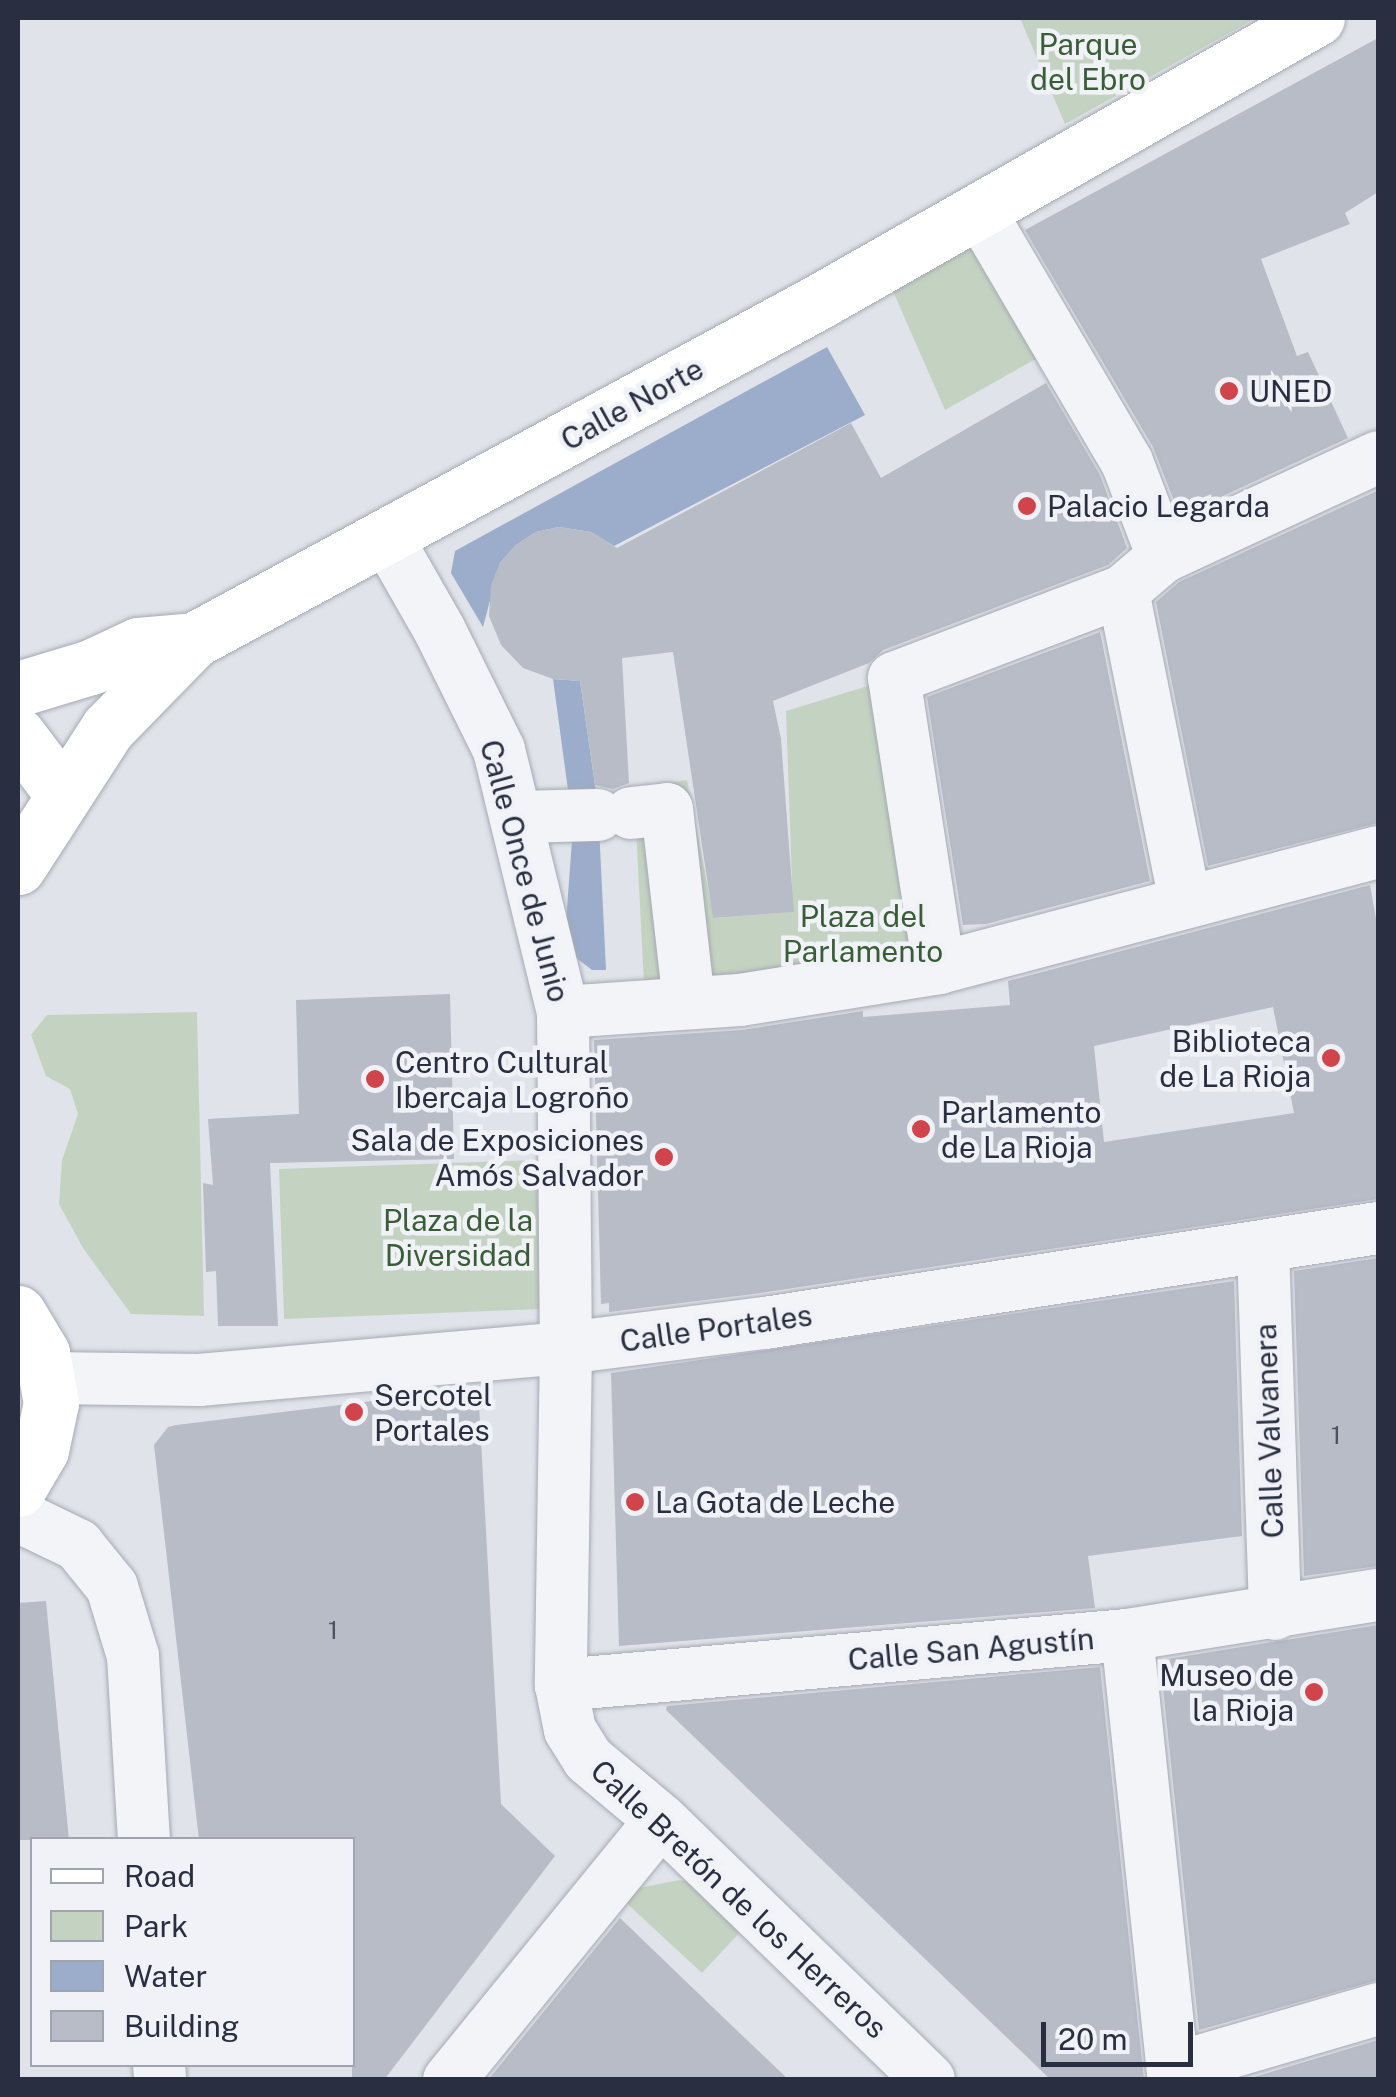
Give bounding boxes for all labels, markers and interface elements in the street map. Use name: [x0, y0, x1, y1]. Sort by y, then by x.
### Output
park label: Parque del Ebro: [1030, 26, 1146, 96]
street label: Calle Norte: [555, 350, 709, 458]
place label: UNED: [1249, 373, 1332, 409]
marker: UNED: [1218, 380, 1240, 402]
place label: Palacio Legarda: [1047, 488, 1270, 524]
marker: Palacio Legarda: [1016, 495, 1038, 517]
street label: Calle Once de Junio: [473, 735, 577, 1007]
park label: Plaza del Parlamento: [783, 898, 943, 968]
place label: Biblioteca de La Rioja: [1159, 1023, 1311, 1094]
place label: Centro Cultural Ibercaja Logroño: [395, 1044, 629, 1114]
marker: Biblioteca de La Rioja: [1320, 1047, 1342, 1069]
marker: Centro Cultural Ibercaja Logroño: [364, 1068, 386, 1090]
place label: Parlamento de La Rioja: [941, 1094, 1102, 1164]
marker: Parlamento de La Rioja: [910, 1118, 932, 1140]
place label: Sala de Exposiciones Amós Salvador: [350, 1122, 644, 1192]
marker: Sala de Exposiciones Amós Salvador: [653, 1146, 675, 1168]
park label: Plaza de la Diversidad: [383, 1202, 533, 1272]
street label: Calle Portales: [617, 1297, 815, 1359]
street label: Calle Valvanera: [1247, 1323, 1291, 1539]
place label: Sercotel Portales: [374, 1377, 492, 1448]
marker: Sercotel Portales: [343, 1401, 365, 1423]
house number: 1: [1331, 1420, 1341, 1450]
place label: La Gota de Leche: [655, 1484, 896, 1520]
marker: La Gota de Leche: [624, 1491, 646, 1513]
house number: 1: [328, 1615, 338, 1645]
street label: Calle San Agustín: [846, 1620, 1096, 1678]
place label: Museo de la Rioja: [1159, 1657, 1294, 1728]
marker: Museo de la Rioja: [1303, 1681, 1325, 1703]
street label: Calle Bretón de los Herreros: [583, 1752, 895, 2046]
legend: [30, 1837, 355, 2067]
text: Road: [124, 1858, 195, 1894]
text: Park: [124, 1908, 188, 1944]
text: Water: [124, 1958, 207, 1994]
scale bar: [1046, 2002, 1198, 2064]
text: Building: [124, 2008, 239, 2044]
text: 20 m: [1058, 2021, 1127, 2057]

